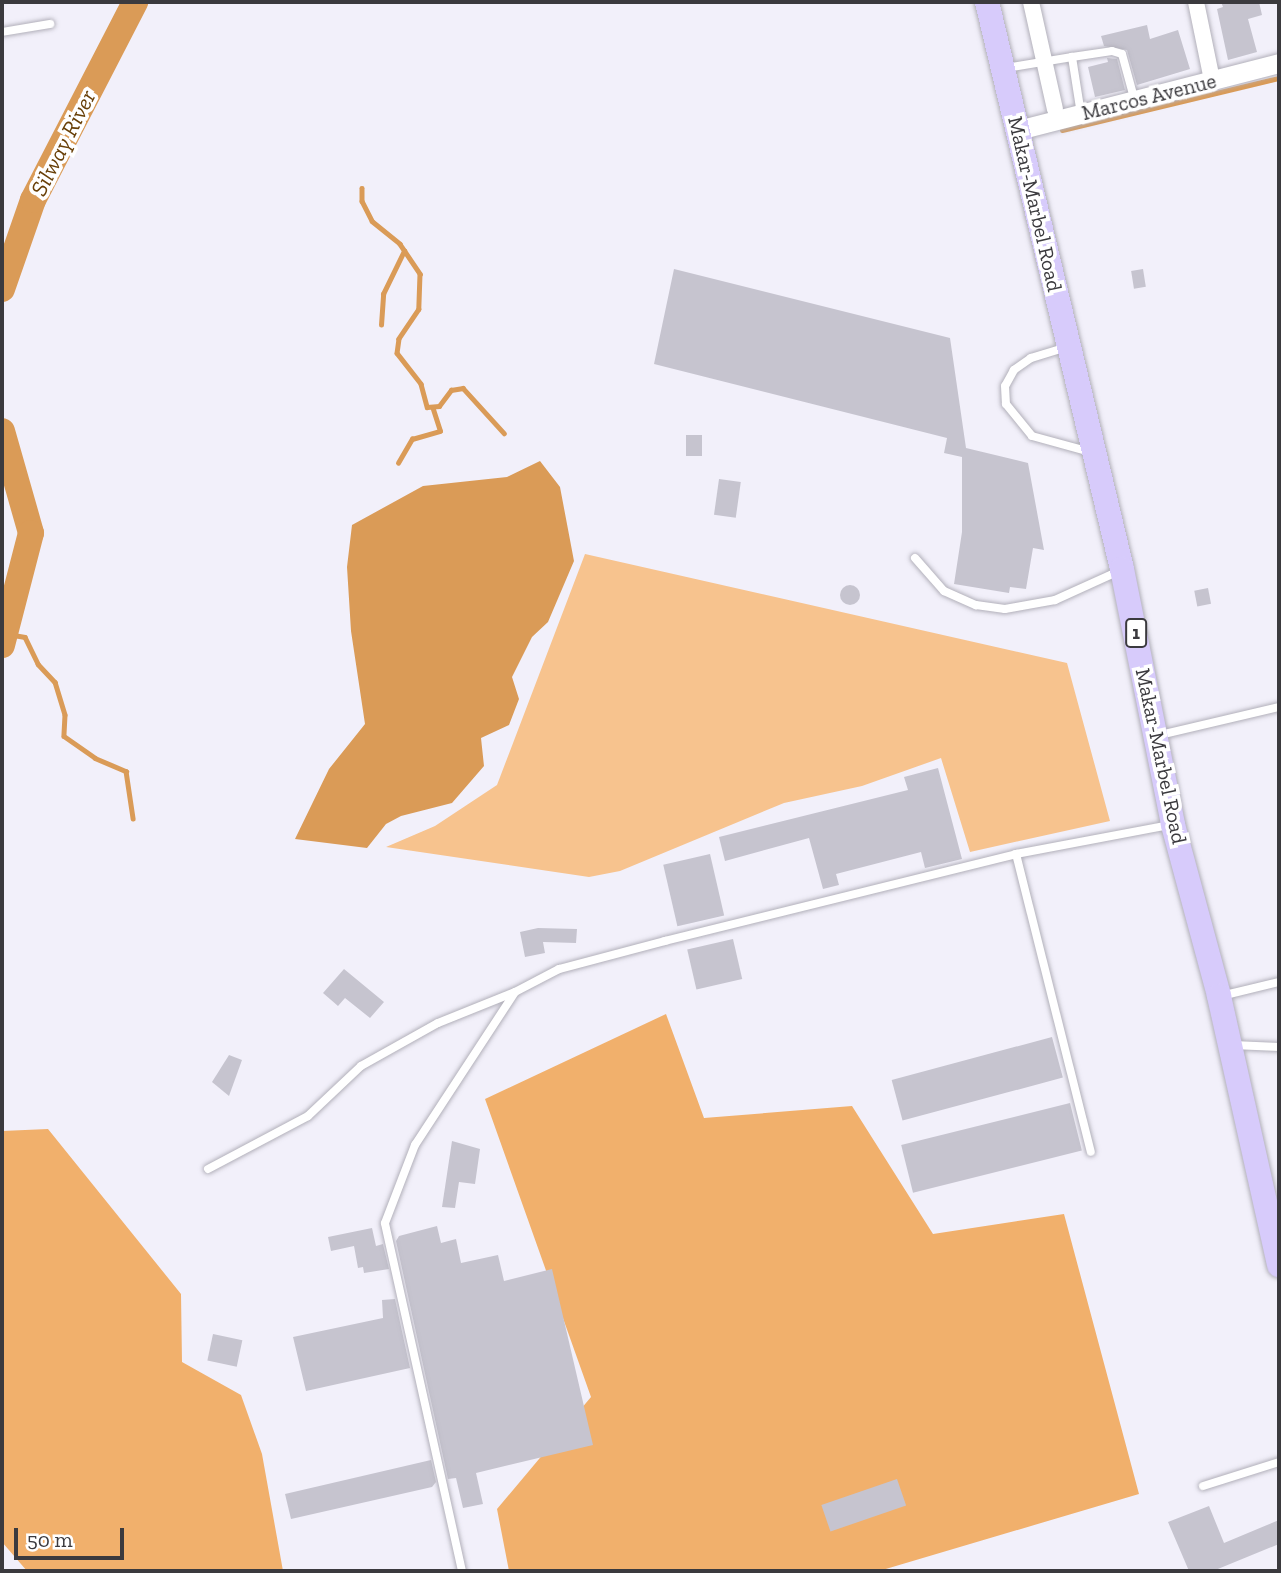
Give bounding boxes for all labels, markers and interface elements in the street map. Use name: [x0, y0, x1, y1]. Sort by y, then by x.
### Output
street label: Marcos Avenue: [1079, 68, 1219, 126]
water label: Silway River: [25, 85, 101, 201]
street label: Makar-Marbel Road: [1003, 114, 1067, 294]
road number: 1: [1124, 618, 1148, 648]
street label: Makar-Marbel Road: [1130, 666, 1192, 846]
scale bar: [18, 1514, 128, 1558]
text: 50 m: [27, 1527, 73, 1552]

